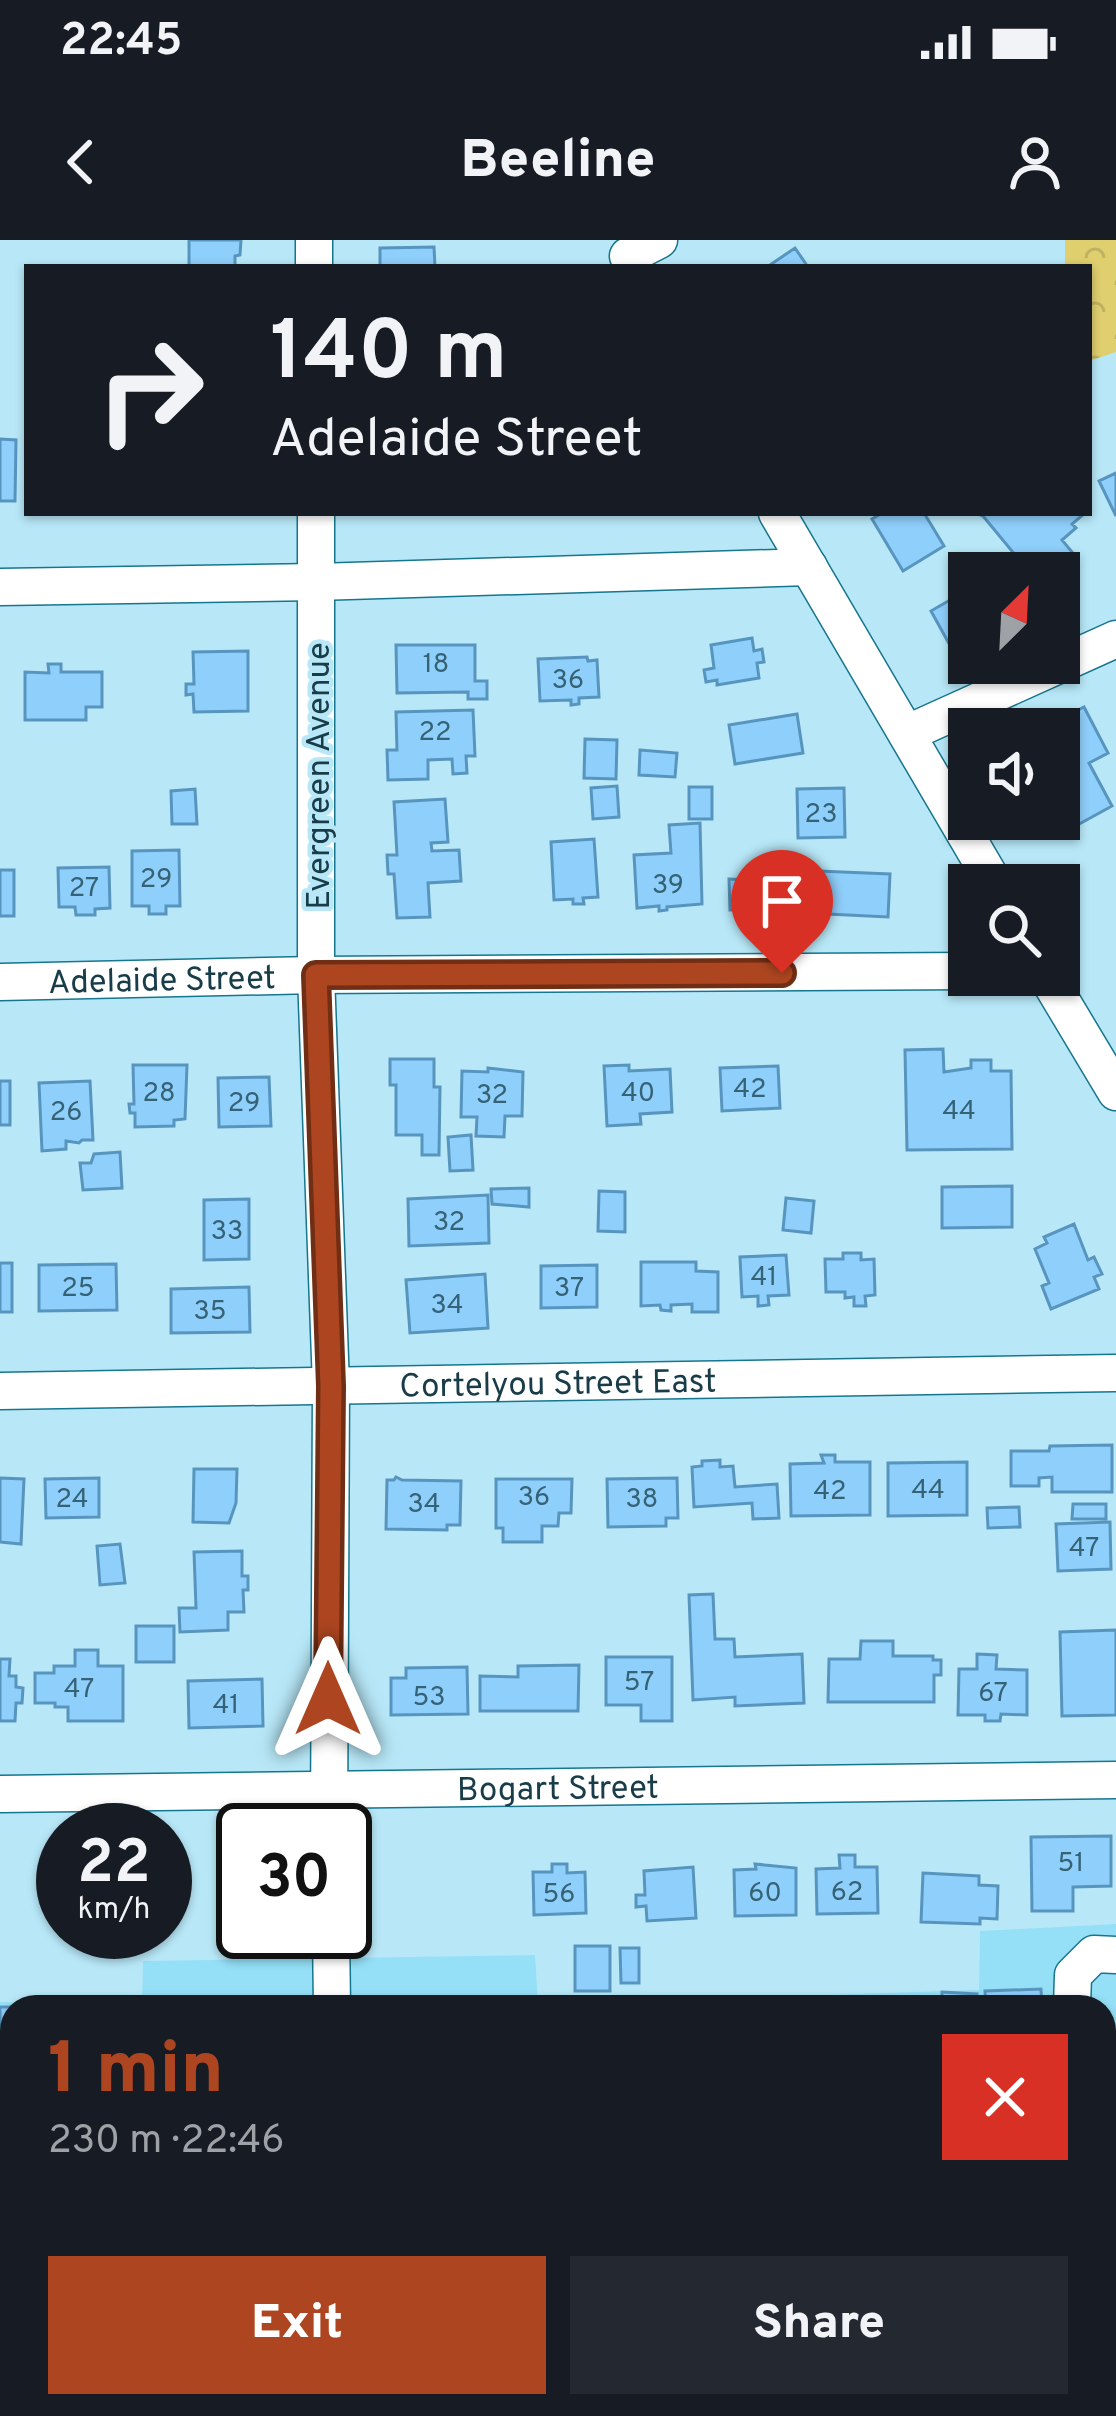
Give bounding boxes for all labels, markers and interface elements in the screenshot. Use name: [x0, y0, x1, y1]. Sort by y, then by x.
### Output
text: 22:45: [60, 14, 182, 71]
text: Beeline: [460, 128, 656, 197]
icon: back: [48, 129, 114, 195]
icon: person: [1002, 129, 1068, 195]
text: 140 m: [270, 303, 507, 409]
icon: right: [72, 312, 228, 468]
text: Adelaide Street: [270, 407, 643, 476]
north arrow: [948, 552, 1080, 684]
map controls: [948, 552, 1080, 996]
street label: Evergreen Avenue: [300, 642, 342, 910]
house number: 18: [423, 648, 449, 682]
house number: 36: [552, 664, 584, 698]
button: sound: [948, 708, 1080, 840]
house number: 22: [418, 716, 452, 750]
house number: 23: [805, 798, 837, 832]
pin: [731, 850, 833, 973]
house number: 29: [140, 863, 172, 897]
button: search: [948, 864, 1080, 996]
icon: arrive: [749, 868, 815, 934]
house number: 39: [652, 869, 684, 903]
house number: 27: [69, 872, 99, 906]
street label: Adelaide Street: [48, 959, 276, 1006]
house number: 42: [733, 1073, 767, 1107]
house number: 28: [142, 1077, 176, 1111]
house number: 40: [621, 1077, 655, 1111]
house number: 32: [476, 1079, 508, 1113]
house number: 29: [228, 1087, 260, 1121]
house number: 44: [942, 1095, 976, 1129]
house number: 26: [50, 1096, 82, 1130]
house number: 32: [433, 1206, 465, 1240]
house number: 33: [211, 1215, 243, 1249]
house number: 41: [751, 1261, 777, 1295]
house number: 25: [61, 1272, 95, 1306]
house number: 37: [554, 1272, 584, 1306]
house number: 34: [430, 1289, 464, 1323]
house number: 35: [193, 1295, 227, 1329]
street label: Cortelyou Street East: [399, 1362, 717, 1410]
house number: 44: [911, 1474, 945, 1508]
house number: 42: [813, 1475, 847, 1509]
house number: 36: [518, 1481, 550, 1515]
house number: 24: [55, 1483, 89, 1517]
house number: 38: [626, 1483, 658, 1517]
house number: 34: [407, 1488, 441, 1522]
house number: 47: [1069, 1532, 1099, 1566]
position arrow: [265, 1636, 391, 1762]
house number: 57: [624, 1666, 654, 1700]
house number: 47: [64, 1673, 94, 1707]
house number: 67: [978, 1677, 1008, 1711]
house number: 53: [412, 1681, 446, 1715]
house number: 41: [213, 1689, 239, 1723]
street label: Bogart Street: [457, 1769, 659, 1813]
speed limit sign: 30: [216, 1803, 372, 1959]
text: 22: [77, 1828, 151, 1904]
house number: 51: [1058, 1847, 1084, 1881]
house number: 62: [831, 1876, 863, 1910]
house number: 60: [748, 1877, 782, 1911]
house number: 56: [543, 1878, 575, 1912]
text: km/h: [78, 1892, 150, 1929]
text: 1 min: [48, 2027, 224, 2119]
button: close: [942, 2034, 1068, 2160]
text: 230 m · 22:46: [48, 2118, 285, 2167]
button: Exit: [48, 2256, 546, 2394]
button: Share: [570, 2256, 1068, 2394]

